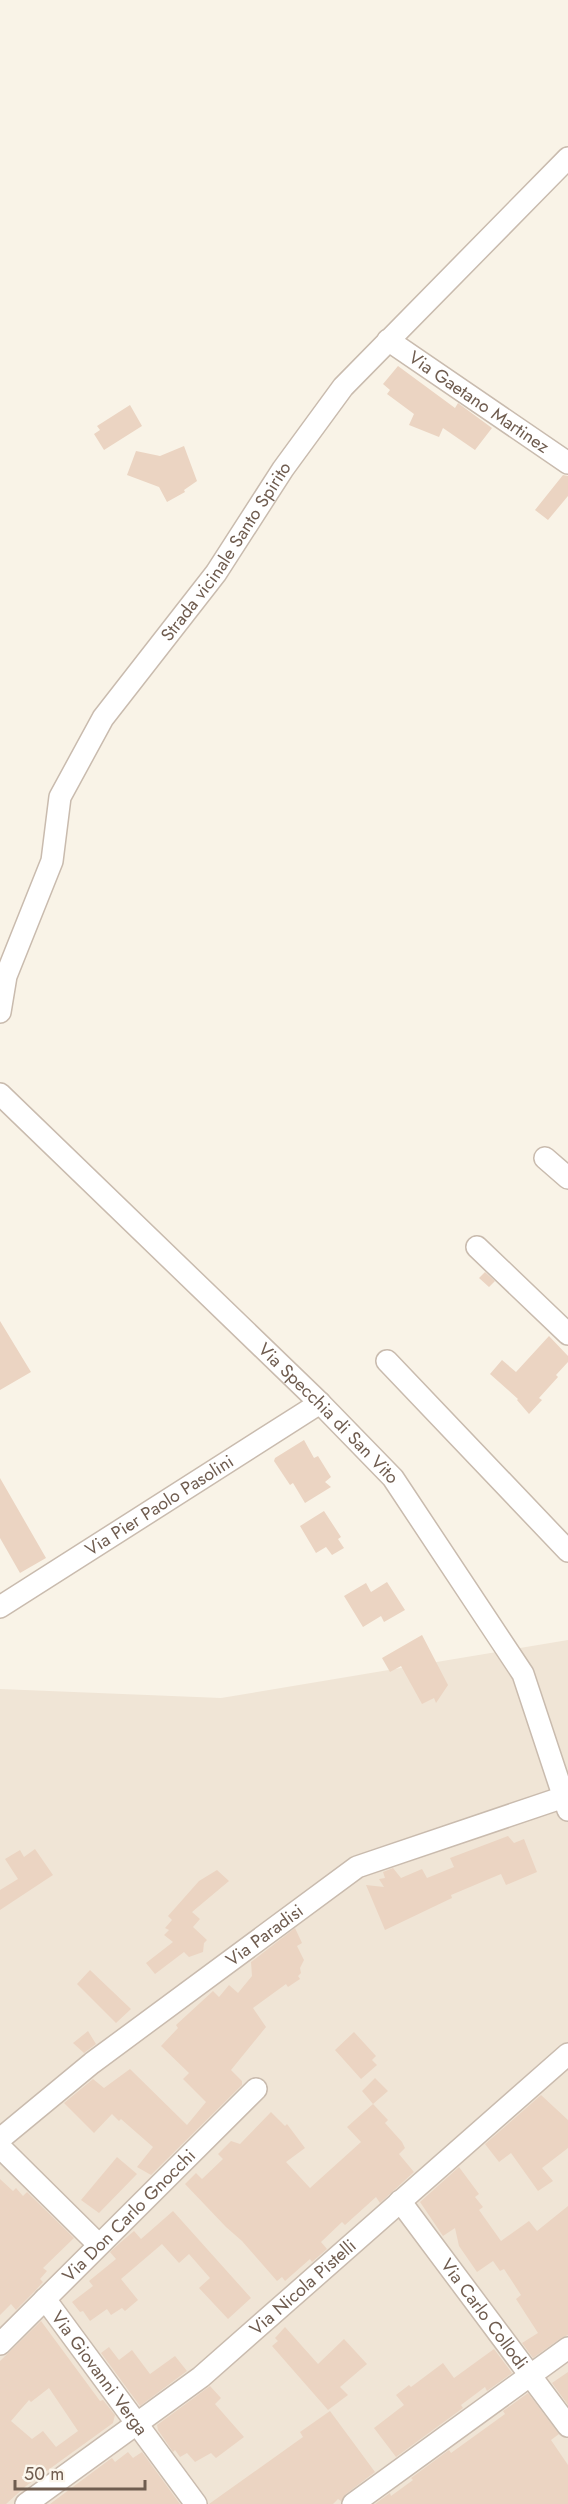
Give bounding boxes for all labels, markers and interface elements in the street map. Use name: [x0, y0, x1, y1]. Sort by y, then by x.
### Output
street label: Via Gaetano Martinez: [403, 345, 555, 460]
street label: Strada vicinale Santo Spirito: [154, 456, 297, 647]
street label: Via Specchia di San Vito: [252, 1337, 405, 1490]
street label: Via Pier Paolo Pasolini: [80, 1448, 239, 1562]
street label: Via Paradisi: [221, 1898, 309, 1973]
street label: Via Don Carlo Gnocchi: [56, 2143, 201, 2288]
street label: Via Nicola Pistelli: [244, 2233, 362, 2341]
street label: Via Carlo Collodi: [434, 2253, 534, 2375]
street label: Via Giovanni Verga: [45, 2305, 154, 2441]
scale bar: [15, 2453, 146, 2491]
text: 50 m: [24, 2461, 64, 2487]

